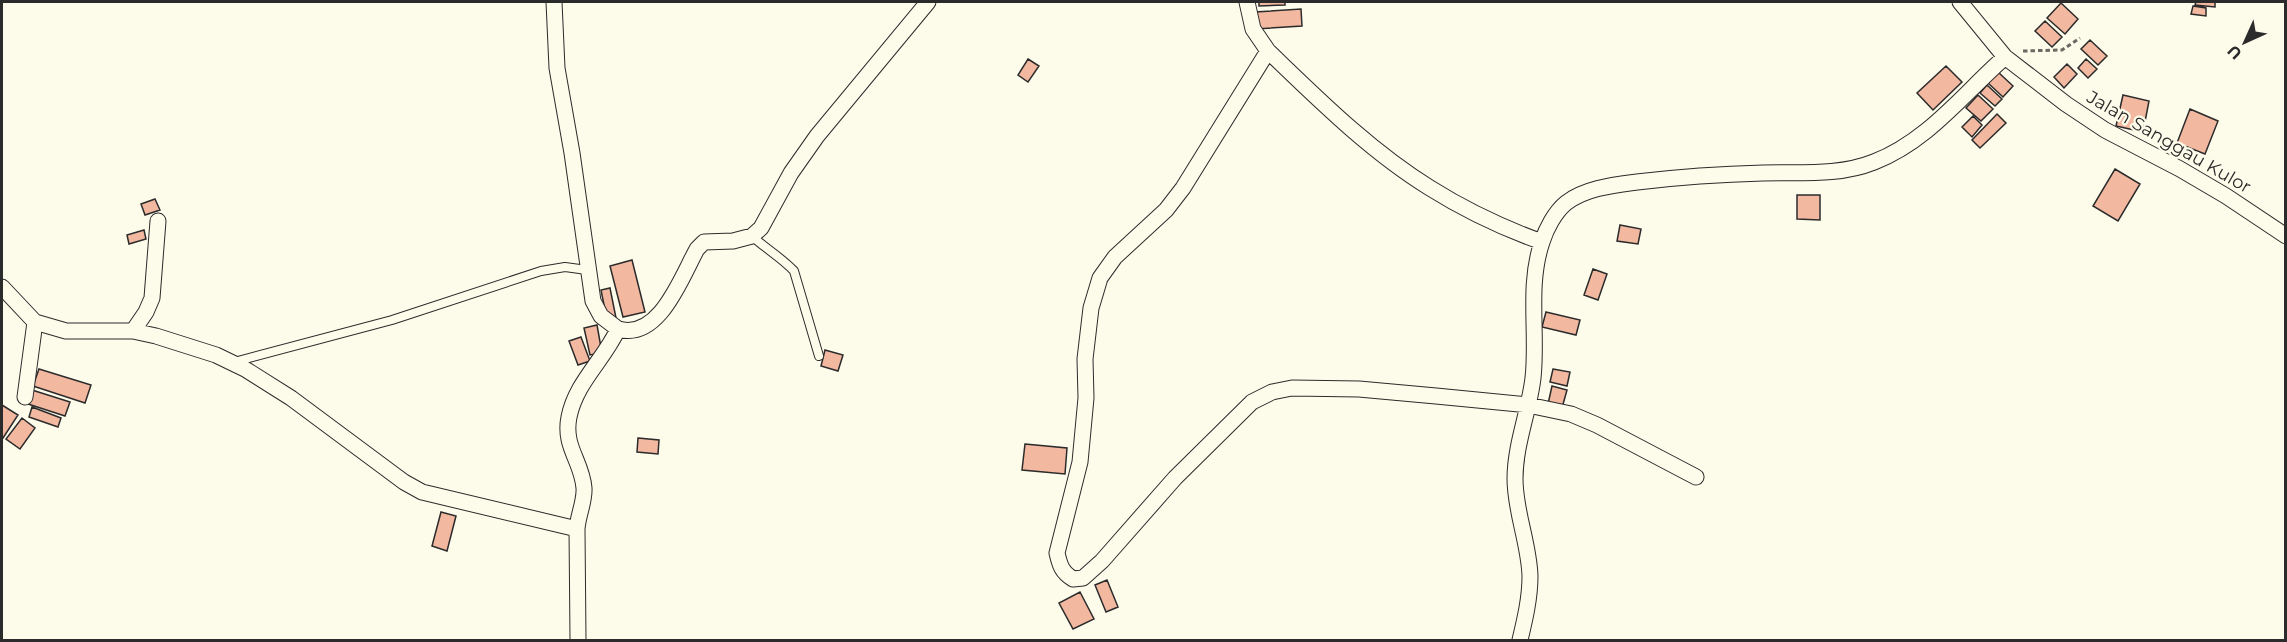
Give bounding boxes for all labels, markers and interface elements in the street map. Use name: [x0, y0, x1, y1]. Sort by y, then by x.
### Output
north arrow: [2215, 12, 2275, 72]
text: U: [2224, 41, 2246, 63]
street label: Jalan Sanggau Kulor: [2082, 86, 2255, 198]

